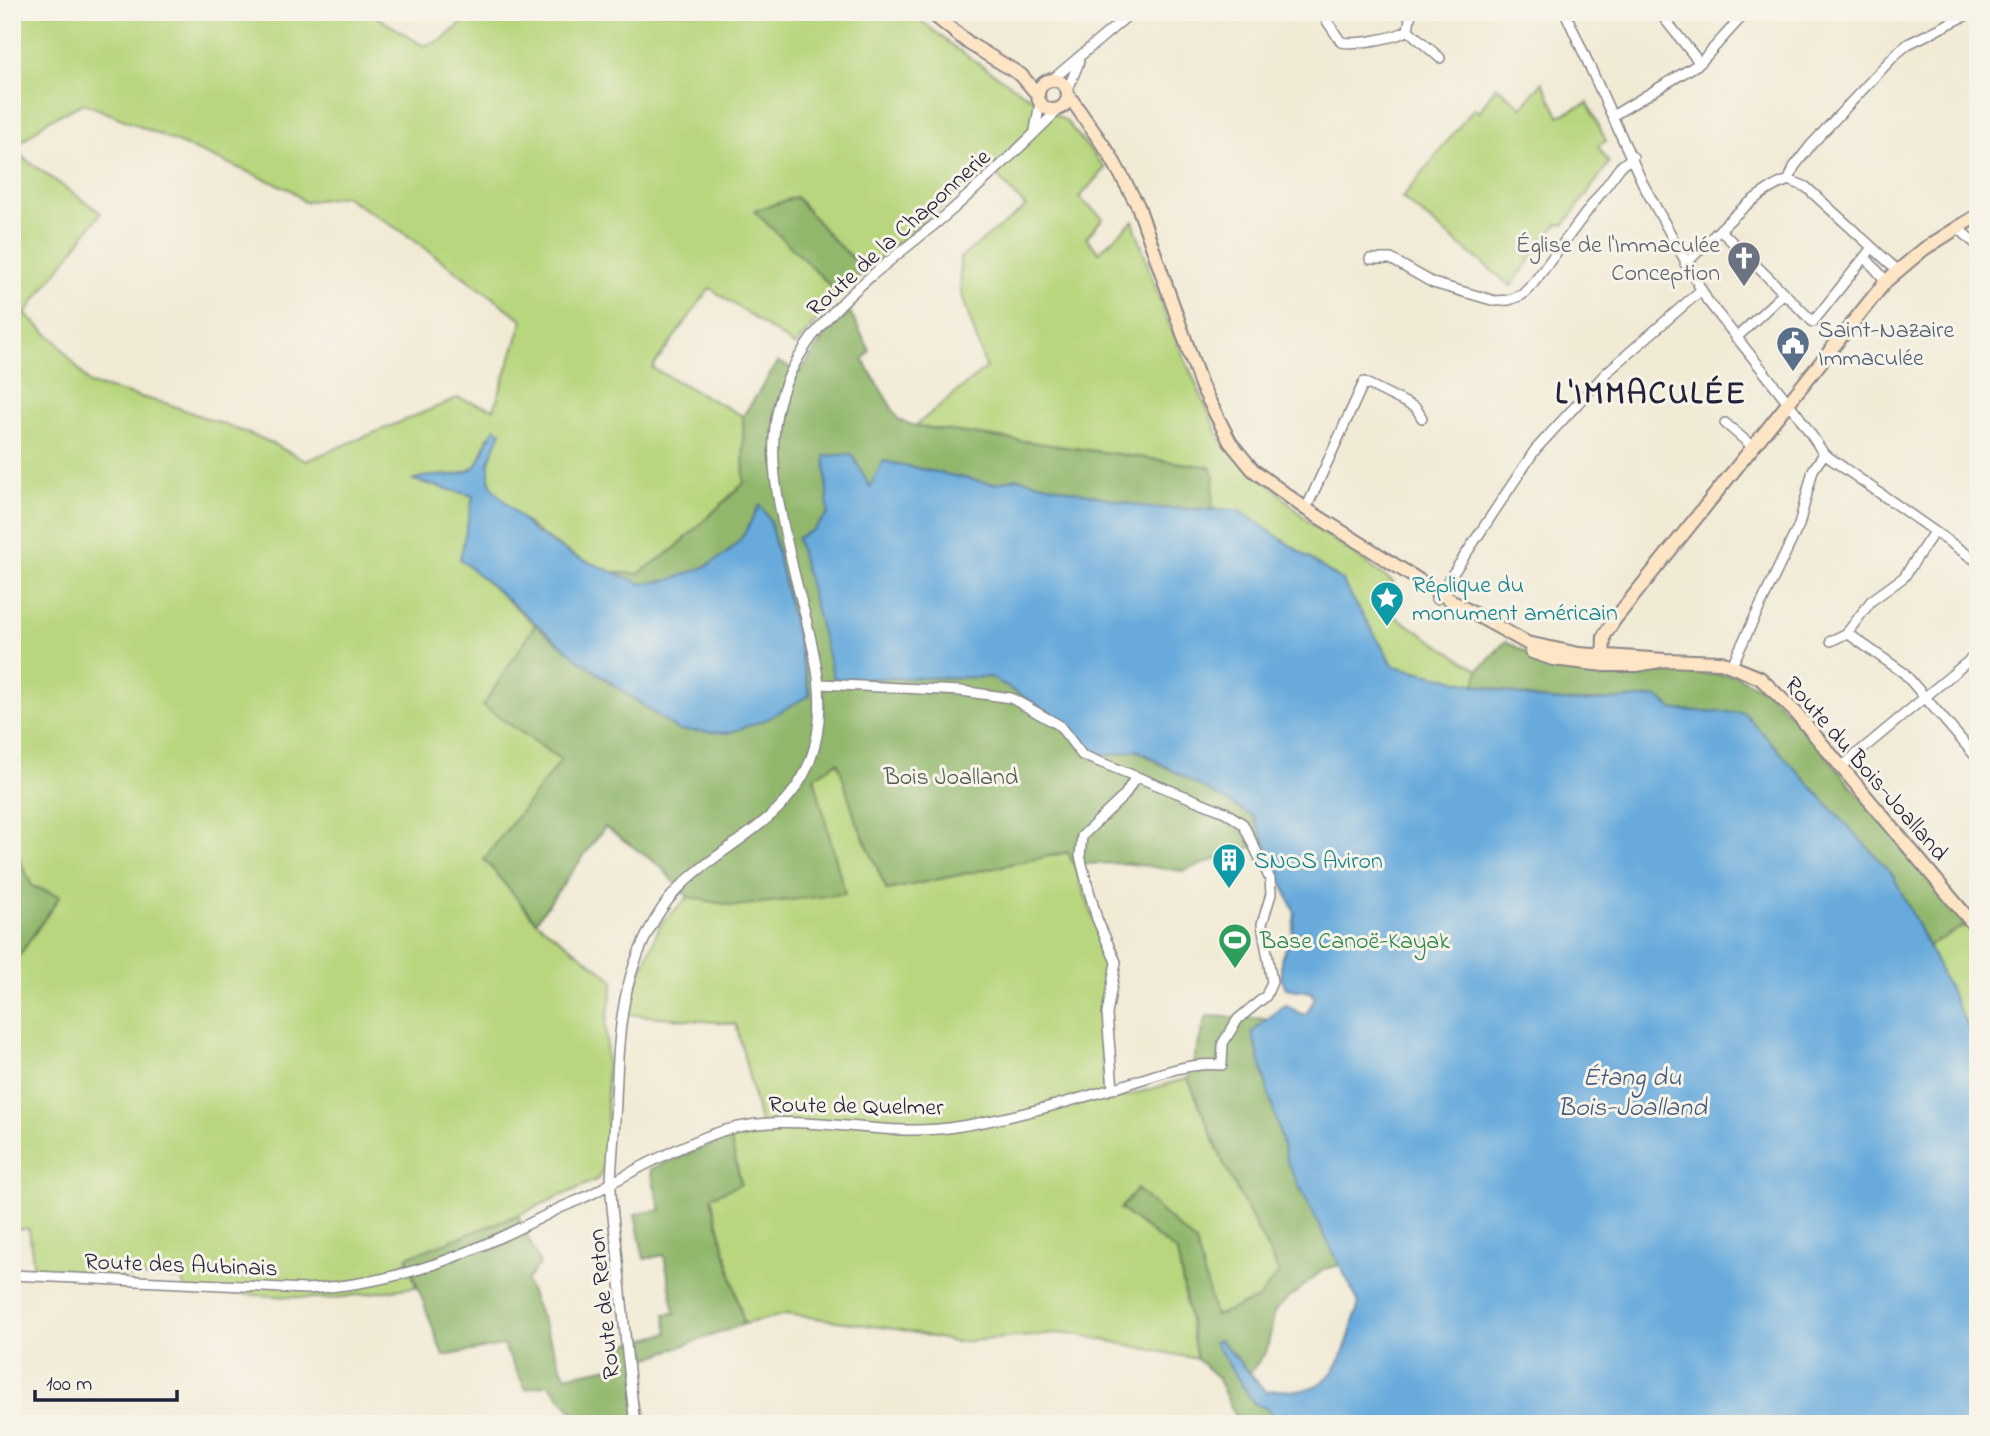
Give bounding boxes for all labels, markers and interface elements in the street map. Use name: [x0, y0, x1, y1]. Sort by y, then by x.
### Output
street label: Route de la Chaponnerie: [800, 141, 1000, 326]
place label: Église de l'Immaculée Conception: [1516, 229, 1720, 292]
church icon: Église de l'Immaculée Conception: [1725, 239, 1763, 288]
place label: Saint-Nazaire Immaculée: [1818, 314, 1955, 377]
public building icon: Saint-Nazaire Immaculée: [1774, 324, 1812, 373]
district label: L'IMMACULÉE: [1555, 372, 1747, 419]
place label: Réplique du monument américain: [1412, 569, 1618, 632]
place icon: Réplique du monument américain: [1368, 579, 1406, 628]
street label: Route du Bois-Joalland: [1775, 669, 1956, 870]
park label: Bois Joalland: [883, 761, 1019, 796]
building icon: SNOS Aviron: [1210, 841, 1248, 890]
place label: SNOS Aviron: [1254, 845, 1383, 880]
sports icon: Base Canoë-Kayak: [1216, 921, 1254, 970]
place label: Base Canoë-Kayak: [1259, 925, 1450, 961]
water label: Étang du Bois-Joalland: [1557, 1060, 1708, 1128]
street label: Route de Quelmer: [768, 1088, 944, 1127]
street label: Route de Reton: [580, 1227, 631, 1381]
street label: Route des Aubinais: [84, 1246, 278, 1287]
scale bar: [35, 1359, 177, 1403]
text: 100 m: [46, 1370, 92, 1400]

